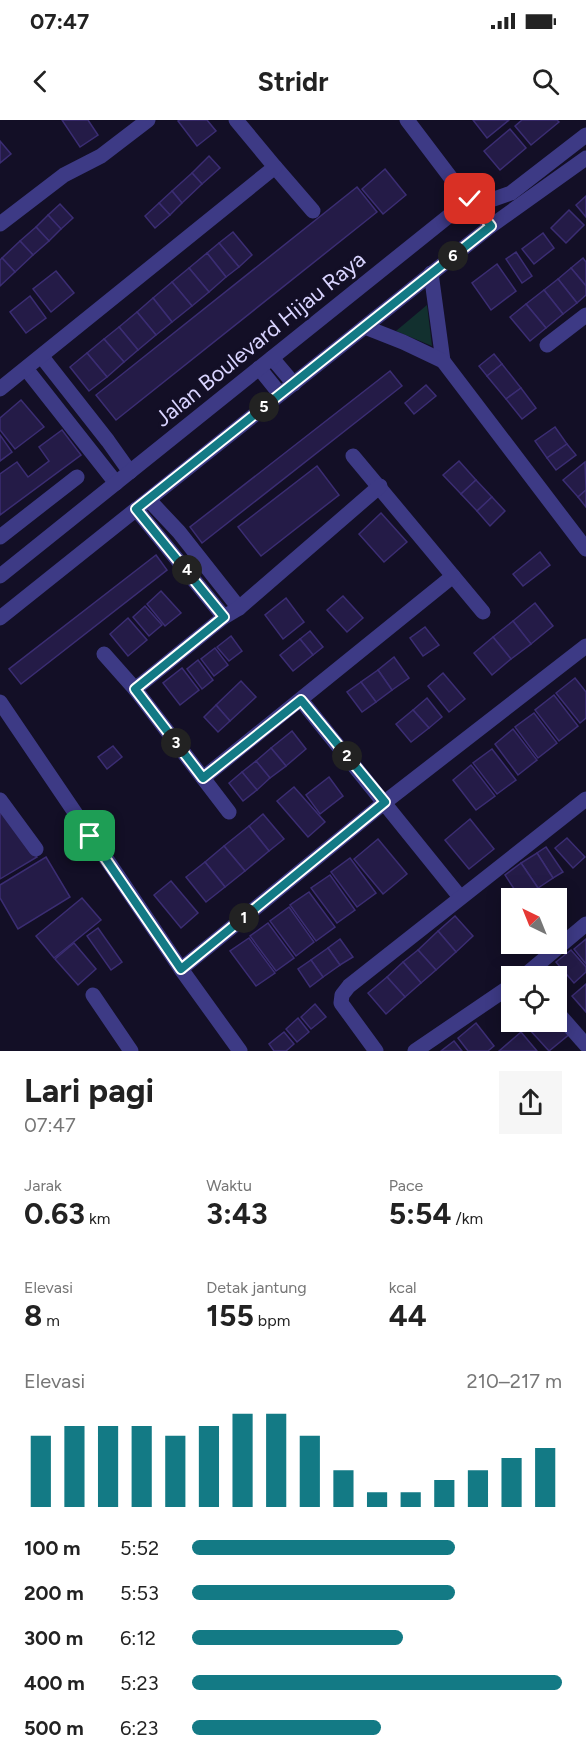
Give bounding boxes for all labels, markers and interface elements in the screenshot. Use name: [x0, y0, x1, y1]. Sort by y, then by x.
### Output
text: 07:47: [30, 8, 89, 35]
icon: back: [24, 65, 57, 98]
text: Stridr: [258, 65, 328, 98]
icon: search: [529, 65, 562, 98]
pin: [444, 173, 495, 224]
icon: check: [453, 182, 486, 215]
pin: 6: [438, 241, 468, 271]
street label: Jalan Boulevard Hijau Raya: [149, 246, 371, 432]
text: 6: [448, 246, 458, 265]
pin: 5: [249, 392, 279, 422]
text: 5: [259, 397, 269, 416]
pin: 4: [172, 555, 202, 585]
text: 4: [182, 560, 192, 579]
pin: 3: [161, 728, 191, 758]
text: 3: [172, 733, 180, 752]
pin: 2: [332, 741, 362, 771]
text: 2: [342, 746, 352, 765]
pin: [64, 810, 115, 861]
icon: arrive: [73, 819, 106, 852]
north arrow: [501, 888, 567, 954]
map controls: [501, 888, 567, 1032]
pin: 1: [229, 903, 259, 933]
text: 1: [241, 908, 247, 927]
button: locate: [501, 966, 567, 1032]
text: Lari pagi: [24, 1071, 154, 1110]
button: share: [499, 1071, 562, 1134]
text: 07:47: [24, 1113, 76, 1137]
text: Jarak: [24, 1176, 62, 1195]
text: Waktu: [206, 1176, 252, 1195]
text: Pace: [389, 1176, 423, 1195]
text: 0.63: [24, 1195, 85, 1232]
text: 3:43: [206, 1195, 268, 1232]
text: 5:54: [389, 1195, 452, 1232]
text: km: [85, 1209, 110, 1228]
text: /km: [452, 1209, 483, 1228]
text: Elevasi: [24, 1278, 73, 1297]
text: Detak jantung: [206, 1278, 307, 1297]
text: kcal: [389, 1278, 417, 1297]
text: 8: [24, 1297, 42, 1334]
text: 155: [206, 1297, 254, 1334]
text: 44: [389, 1297, 427, 1334]
text: m: [42, 1311, 60, 1330]
text: bpm: [254, 1311, 290, 1330]
text: Elevasi: [24, 1369, 85, 1393]
text: 210–217 m: [467, 1369, 562, 1393]
text: 100 m: [24, 1536, 81, 1560]
text: 5:52: [120, 1536, 159, 1560]
text: 200 m: [24, 1581, 84, 1605]
text: 5:53: [120, 1581, 159, 1605]
text: 300 m: [24, 1626, 83, 1650]
text: 6:12: [120, 1626, 156, 1650]
text: 400 m: [24, 1671, 85, 1695]
text: 5:23: [120, 1671, 159, 1695]
text: 500 m: [24, 1716, 84, 1740]
text: 6:23: [120, 1716, 158, 1740]

